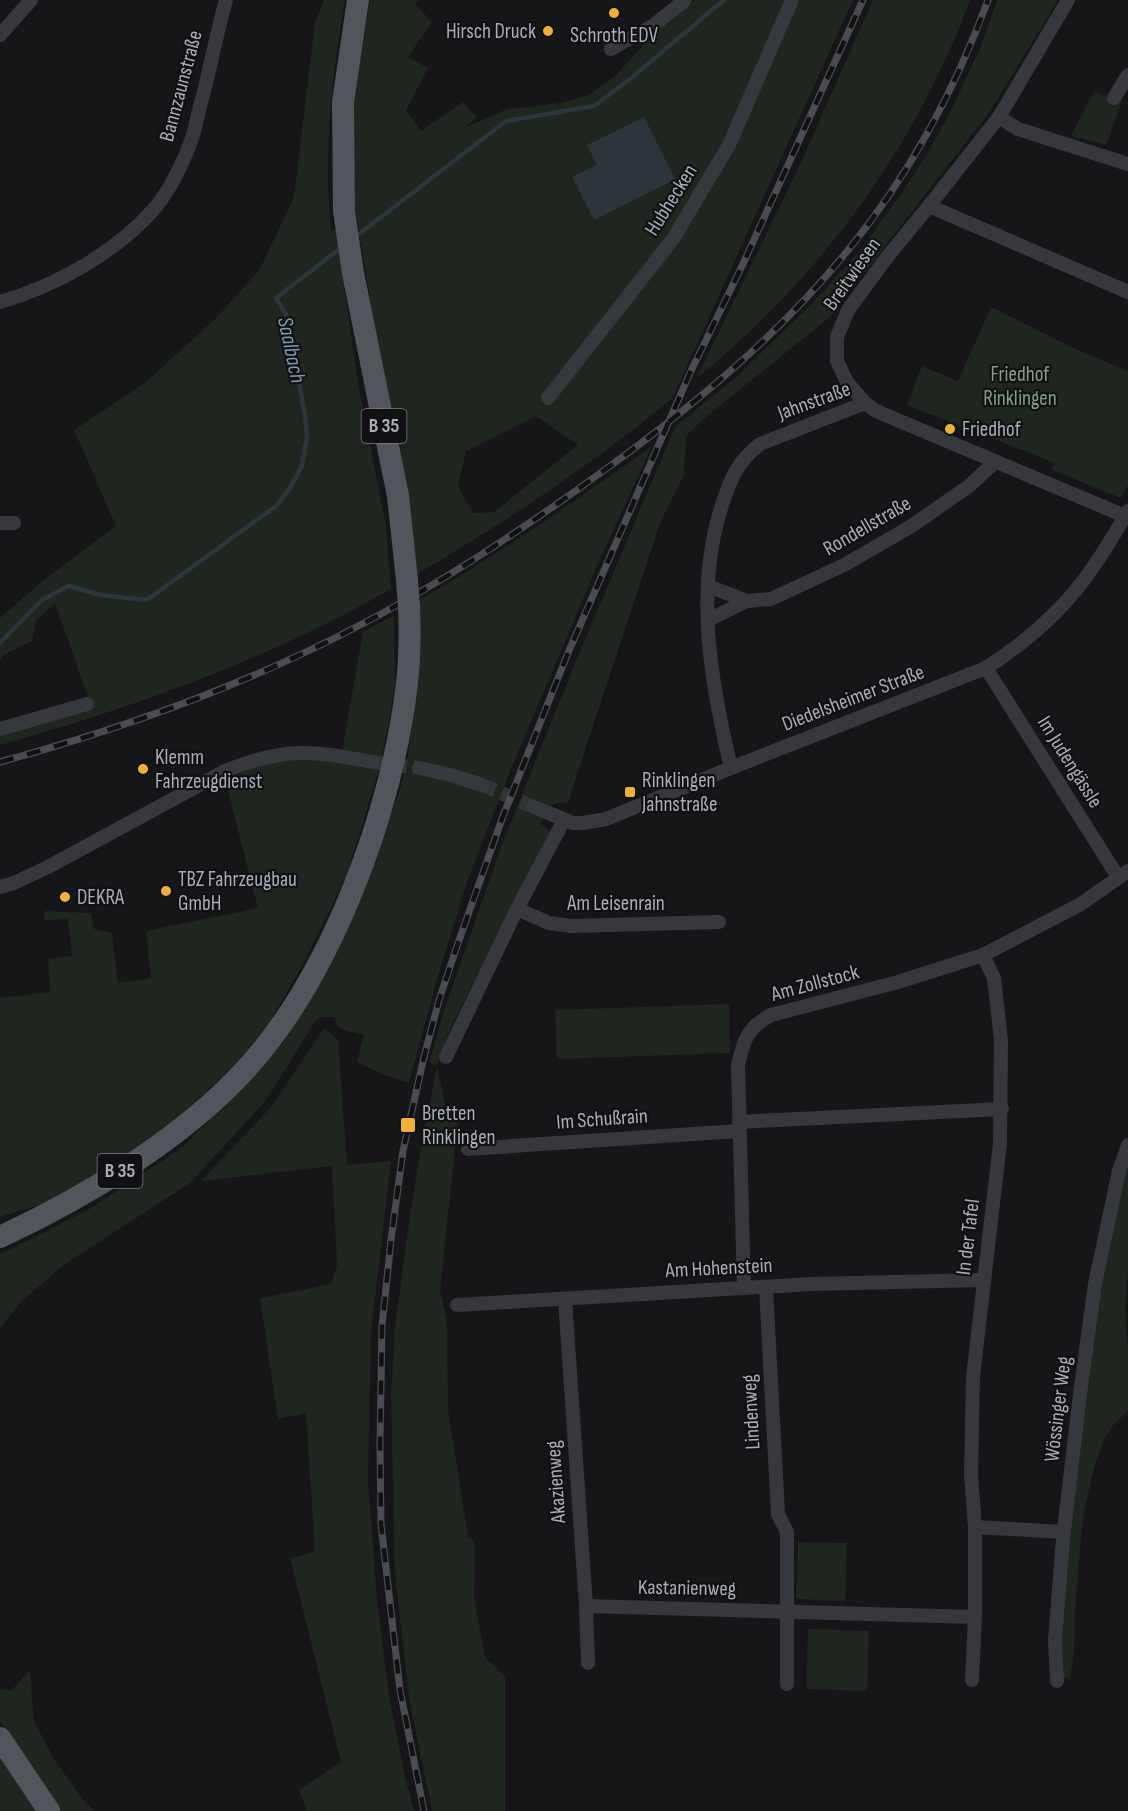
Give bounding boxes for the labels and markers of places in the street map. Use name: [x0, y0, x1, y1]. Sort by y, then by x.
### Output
marker: Schroth EDV: [607, 6, 621, 20]
place label: Hirsch Druck: [446, 19, 536, 44]
place label: Schroth EDV: [570, 23, 658, 48]
marker: Hirsch Druck: [541, 24, 555, 38]
place label: Friedhof: [962, 417, 1022, 442]
marker: Friedhof: [943, 422, 957, 436]
place label: Klemm Fahrzeugdienst: [155, 745, 263, 794]
marker: Klemm Fahrzeugdienst: [136, 762, 150, 776]
place label: Rinklingen Jahnstraße: [641, 768, 717, 817]
marker: Rinklingen Jahnstraße: [623, 785, 637, 799]
place label: TBZ Fahrzeugbau GmbH: [178, 867, 297, 916]
marker: TBZ Fahrzeugbau GmbH: [159, 884, 173, 898]
place label: DEKRA: [77, 885, 125, 910]
marker: DEKRA: [58, 890, 72, 904]
place label: Bretten Rinklingen: [422, 1101, 496, 1150]
marker: Bretten Rinklingen: [399, 1116, 417, 1134]

